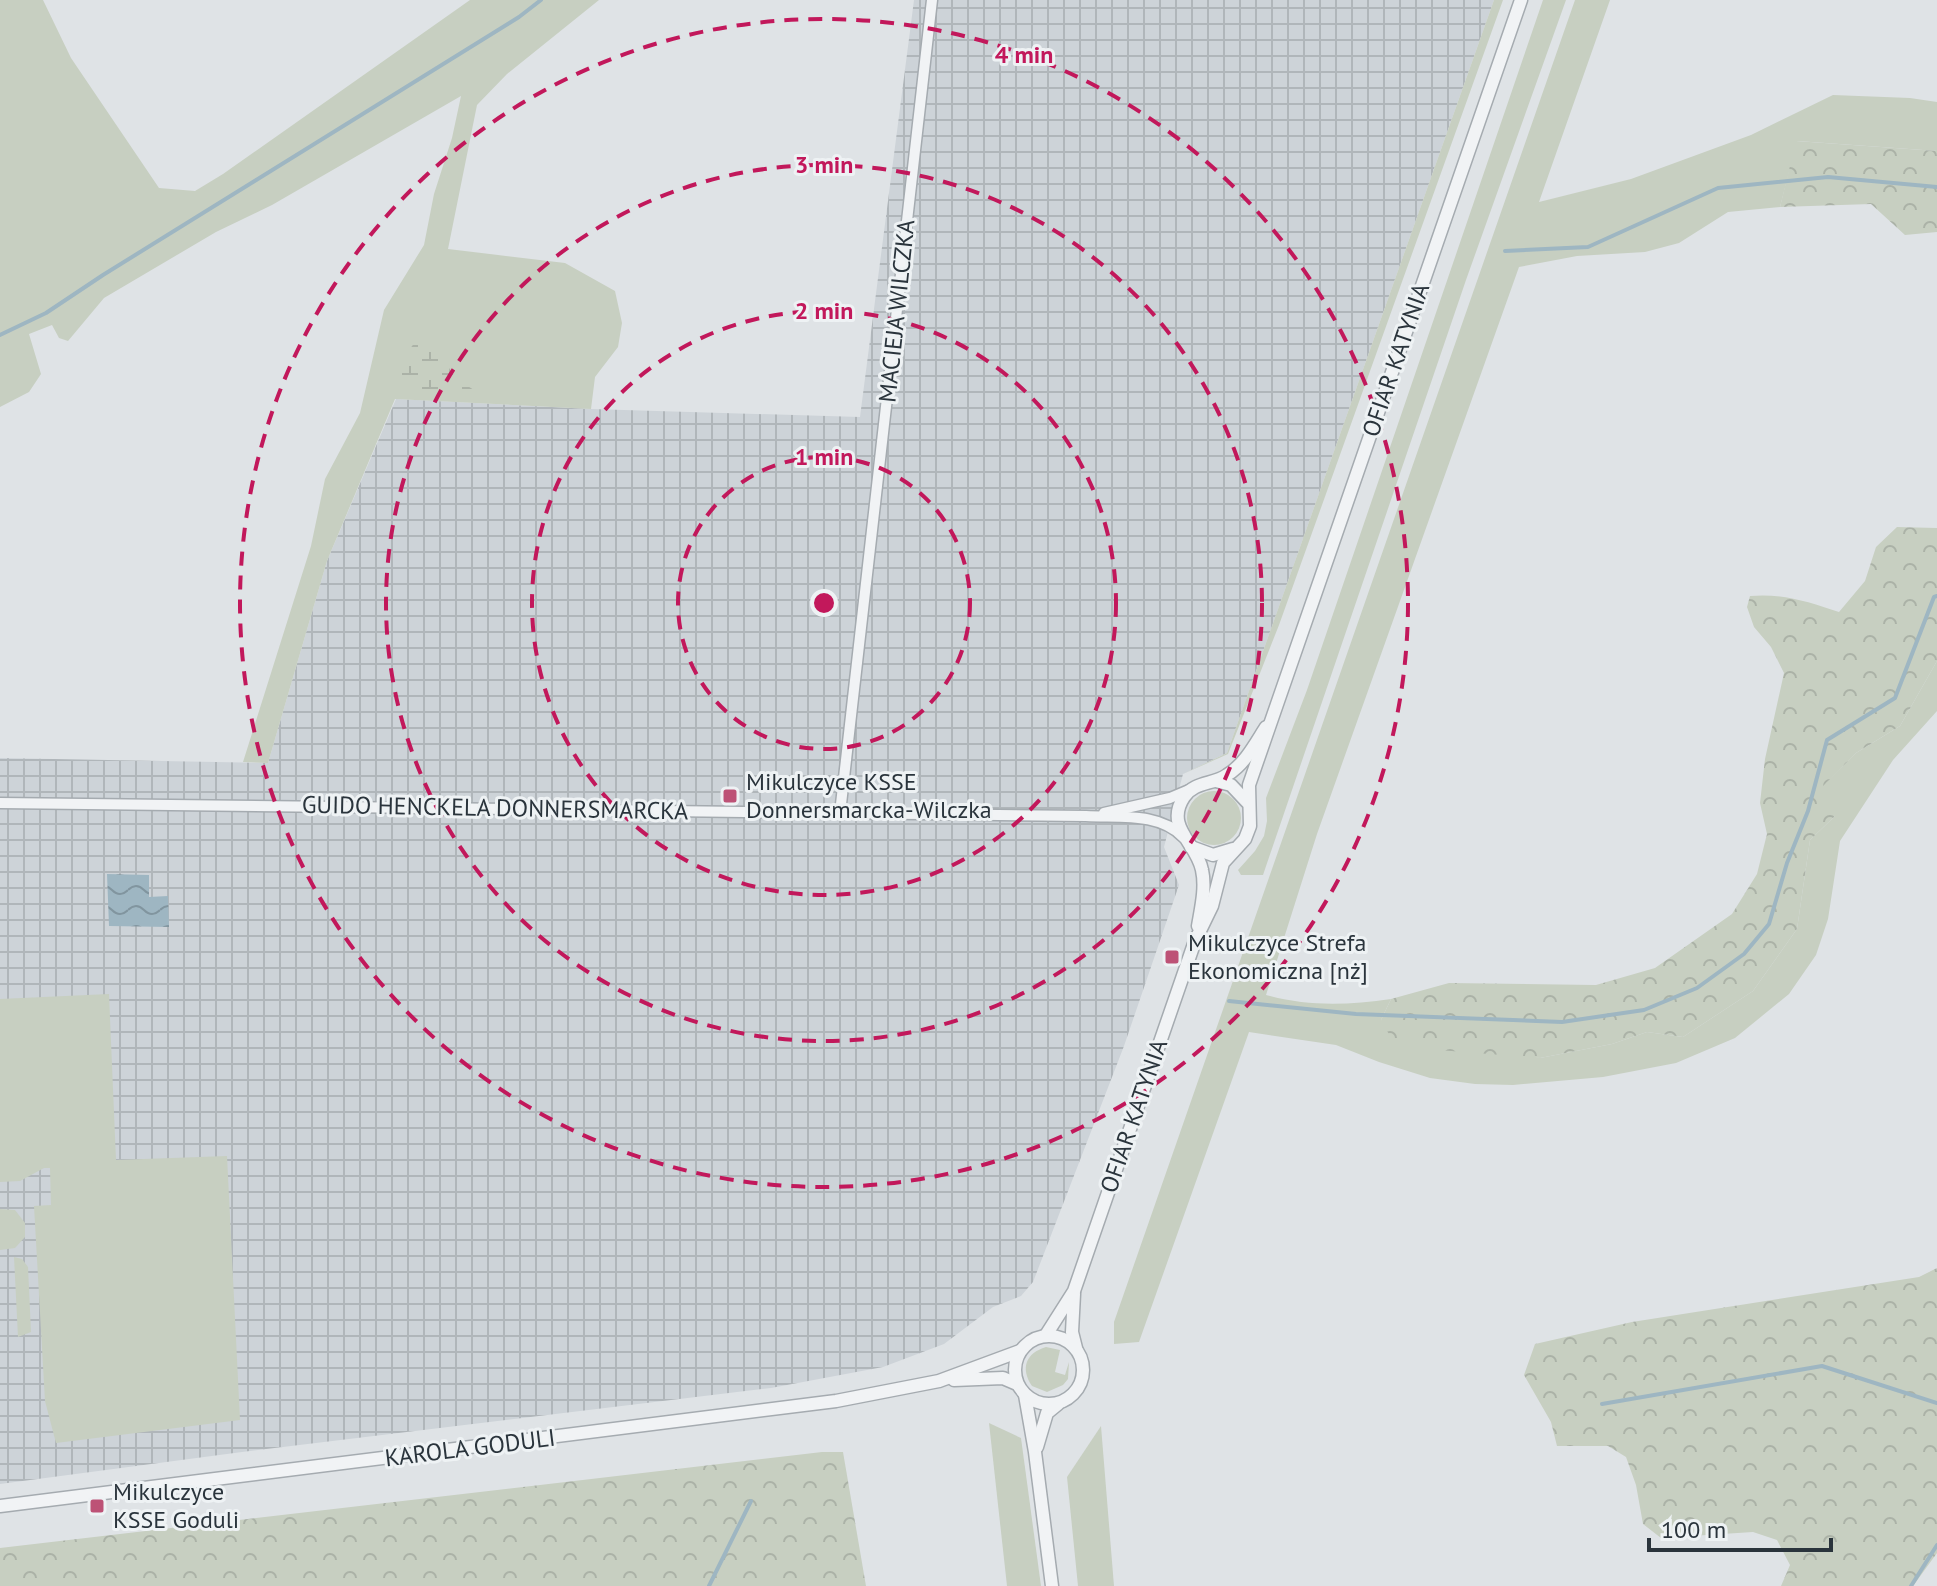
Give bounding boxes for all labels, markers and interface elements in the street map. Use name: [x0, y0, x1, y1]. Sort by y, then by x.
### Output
text: 4 min: [995, 39, 1053, 70]
text: 3 min: [795, 149, 853, 180]
street label: MACIEJA WILCZKA: [871, 218, 922, 404]
street label: OFIAR KATYNIA: [1355, 279, 1436, 441]
text: 2 min: [795, 295, 853, 326]
text: 1 min: [795, 441, 853, 472]
centre of rings: [810, 589, 838, 617]
place label: Mikulczyce KSSE Donnersmarcka-Wilczka: [746, 766, 992, 825]
marker: Mikulczyce KSSE Donnersmarcka-Wilczka: [721, 787, 739, 805]
street label: GUIDO HENCKELA DONNERSMARCKA: [302, 789, 688, 826]
place label: Mikulczyce Strefa Ekonomiczna [nż]: [1188, 927, 1368, 986]
marker: Mikulczyce Strefa Ekonomiczna [nż]: [1163, 948, 1181, 966]
street label: OFIAR KATYNIA: [1093, 1035, 1174, 1197]
street label: KAROLA GODULI: [383, 1422, 557, 1473]
place label: Mikulczyce KSSE Goduli: [113, 1476, 239, 1535]
marker: Mikulczyce KSSE Goduli: [88, 1497, 106, 1515]
scale bar: [1649, 1502, 1831, 1552]
text: 100 m: [1661, 1514, 1726, 1545]

